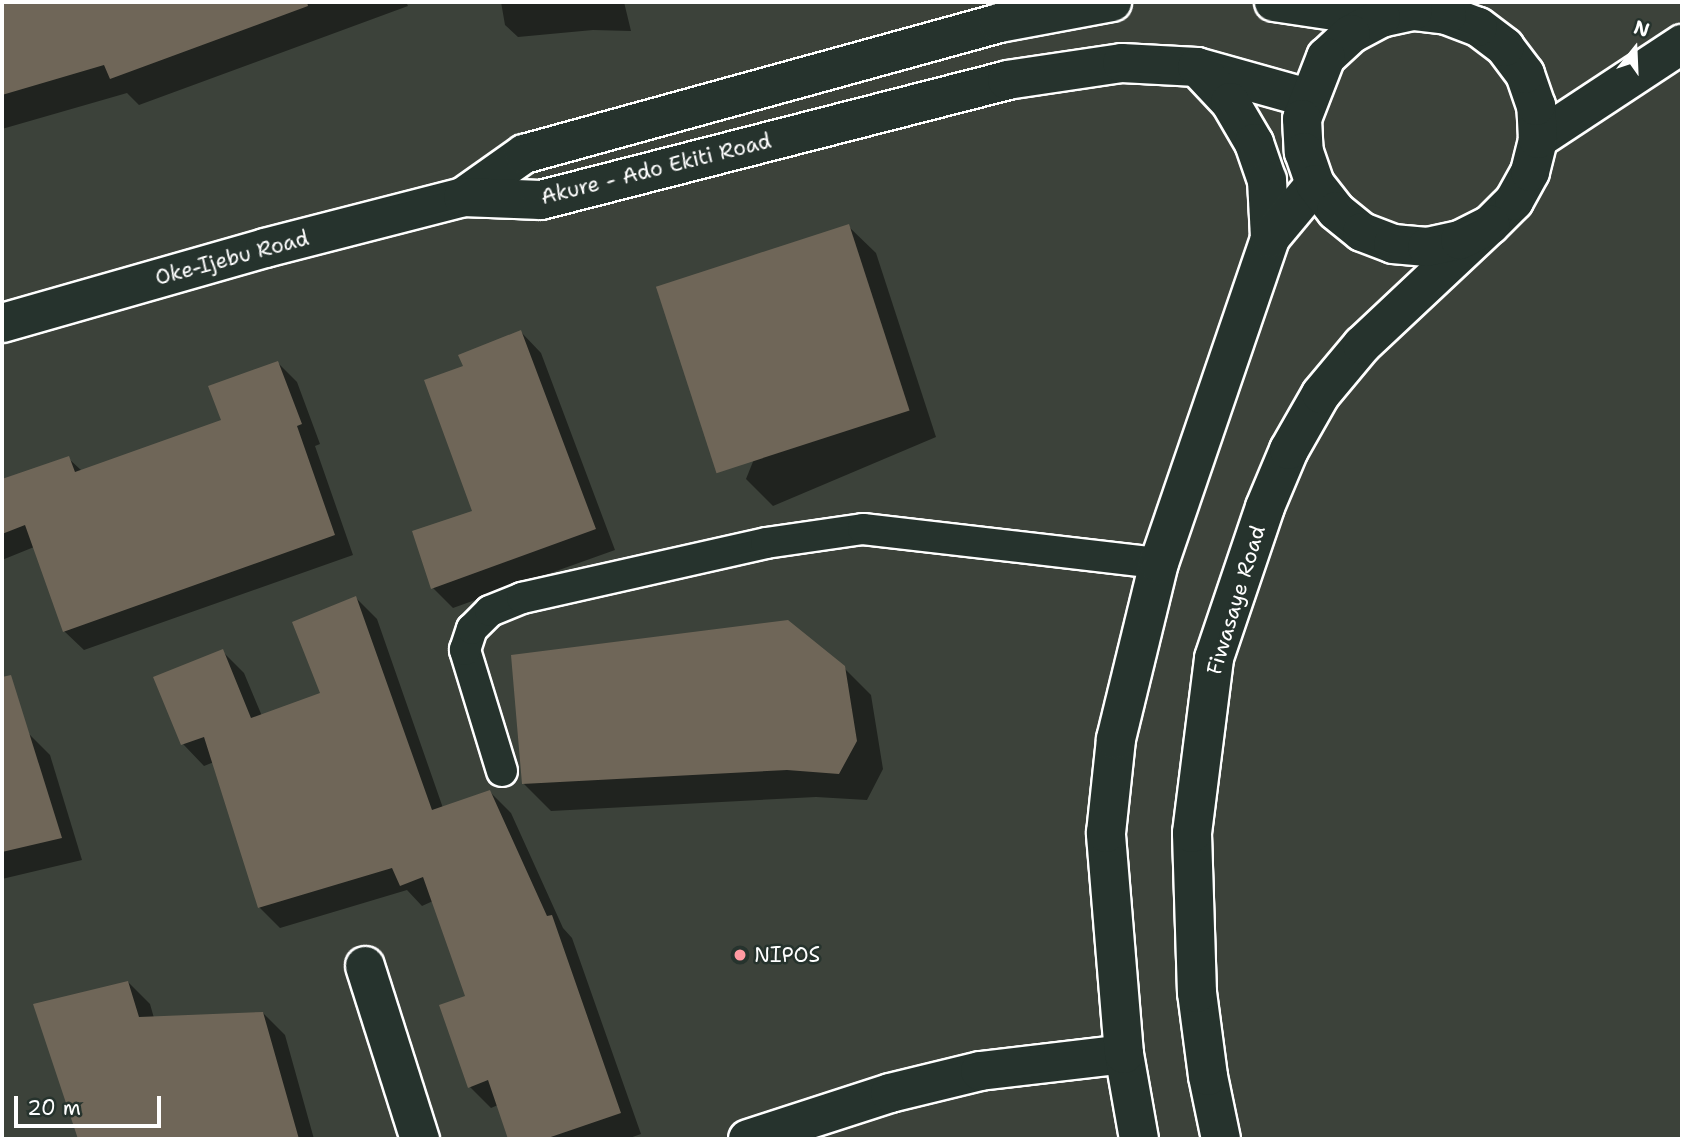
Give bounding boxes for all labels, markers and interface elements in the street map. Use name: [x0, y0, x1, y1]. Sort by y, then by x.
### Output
north arrow: [1600, 14, 1670, 84]
text: N: [1631, 14, 1653, 43]
street label: Akure - Ado Ekiti Road: [538, 128, 774, 210]
street label: Oke-Ijebu Road: [152, 225, 312, 291]
street label: Fiwasaye Road: [1201, 522, 1271, 678]
place label: NIPOS: [754, 942, 820, 968]
marker: NIPOS: [732, 947, 748, 963]
scale bar: [18, 1082, 164, 1126]
text: 20 m: [27, 1094, 81, 1122]

